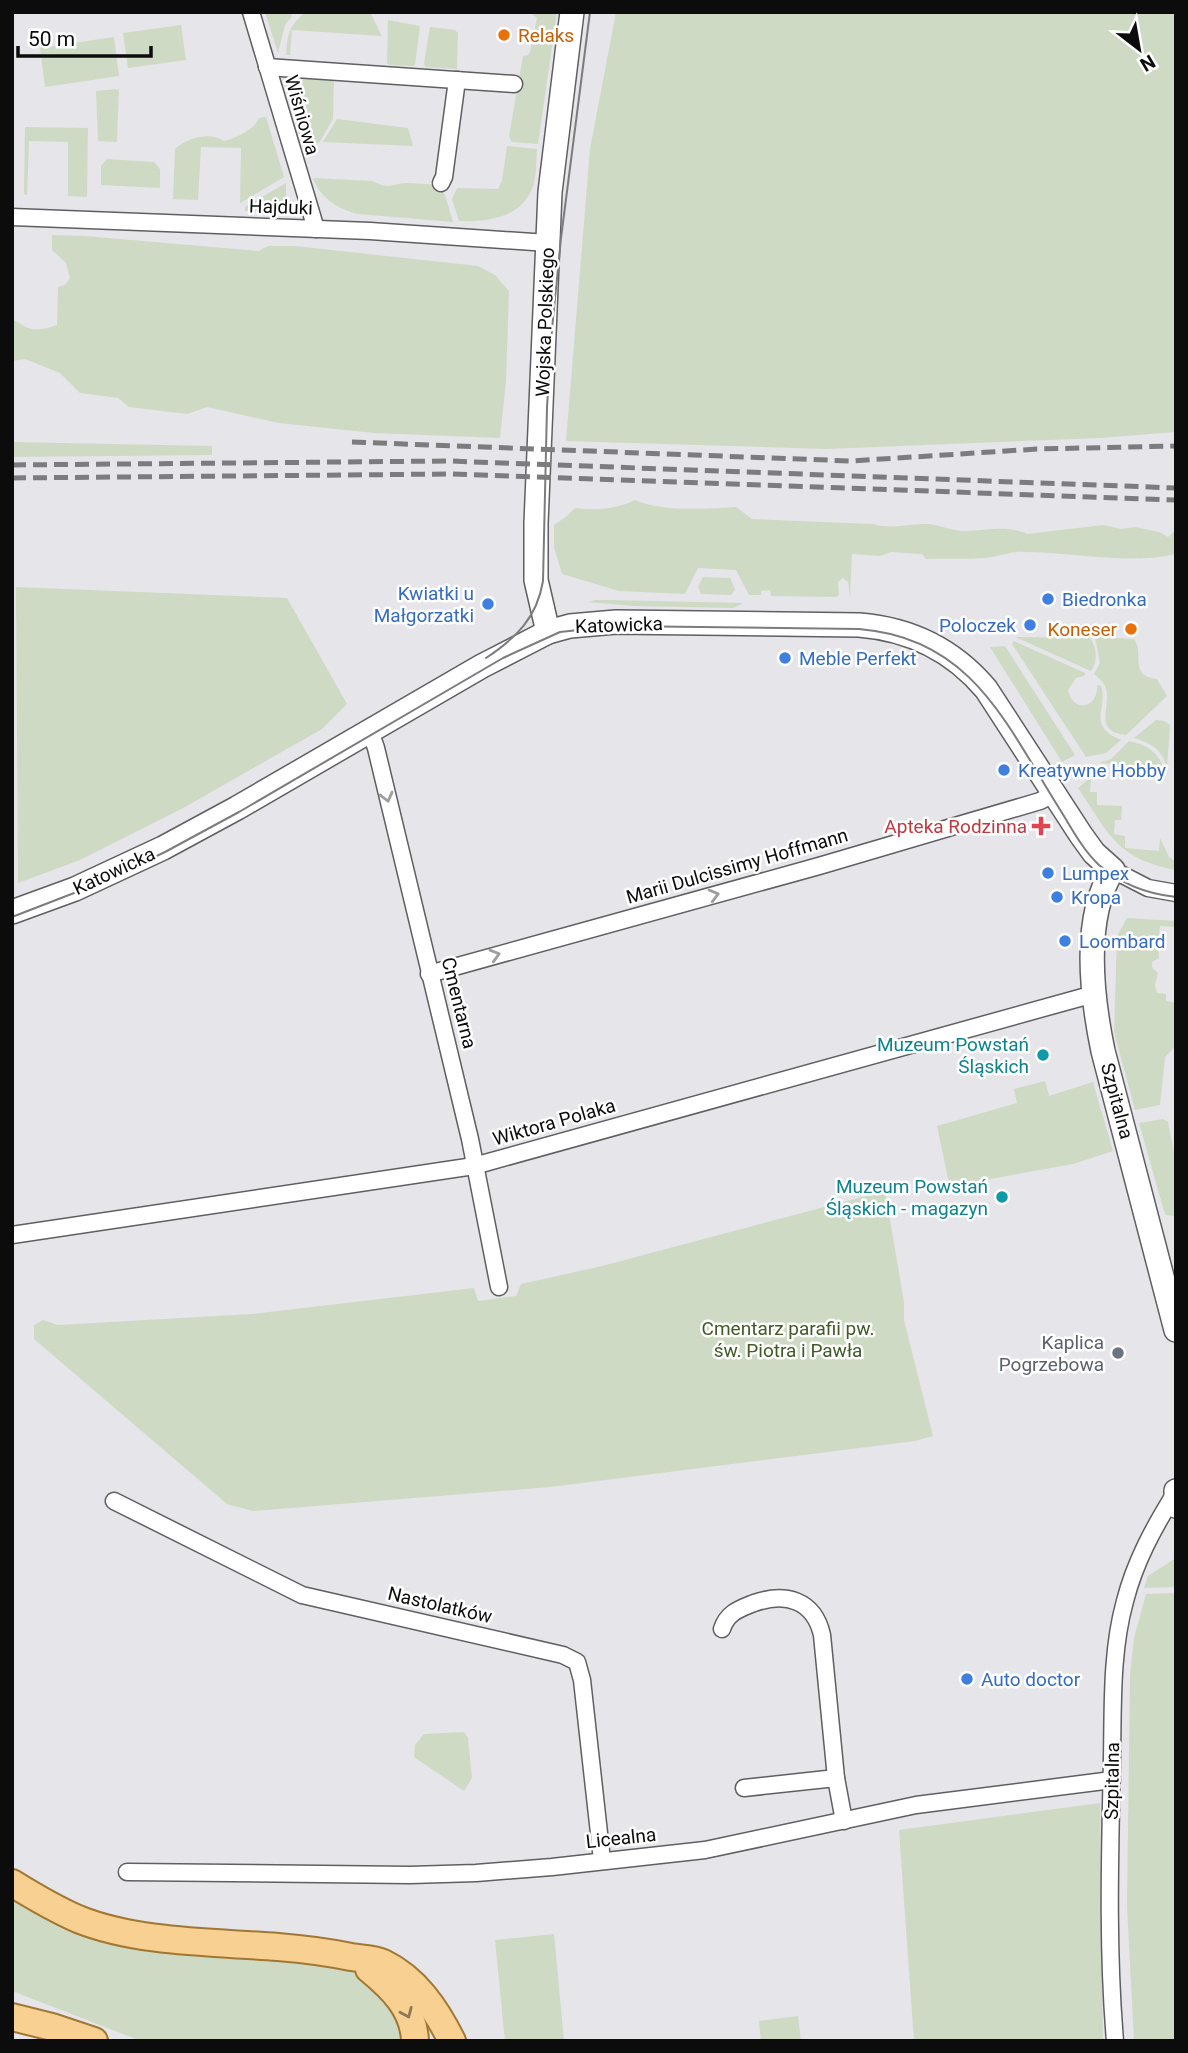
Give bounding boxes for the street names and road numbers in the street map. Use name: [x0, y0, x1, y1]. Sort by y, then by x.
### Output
street label: Wiśniowa: [280, 72, 324, 158]
street label: Hajduki: [249, 194, 313, 220]
street label: Wojska Polskiego: [531, 247, 559, 397]
street label: Katowicka: [575, 612, 663, 638]
street label: Marii Dulcissimy Hoffmann: [623, 823, 851, 909]
street label: Katowicka: [69, 842, 159, 900]
street label: Cmentarna: [437, 955, 481, 1051]
street label: Szpitalna: [1096, 1060, 1138, 1142]
street label: Wiktora Polaka: [490, 1093, 618, 1151]
street label: Nastolatków: [386, 1582, 494, 1628]
street label: Szpitalna: [1100, 1742, 1124, 1820]
street label: Licealna: [585, 1823, 657, 1853]

